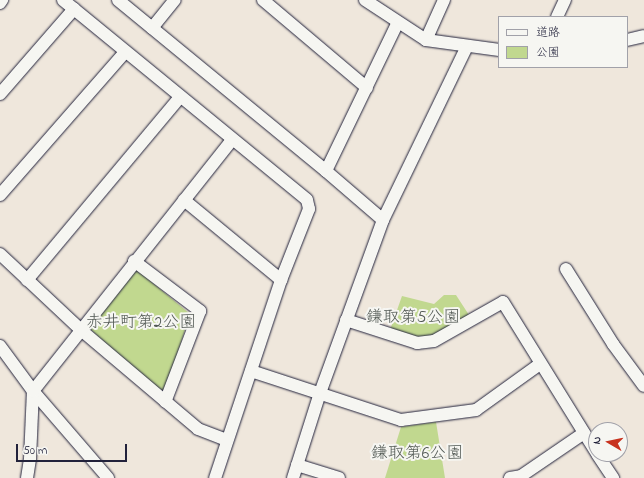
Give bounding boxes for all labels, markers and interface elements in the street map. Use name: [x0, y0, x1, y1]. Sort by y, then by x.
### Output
legend: [498, 16, 628, 68]
text: 道路: [536, 24, 560, 42]
text: 公園: [536, 44, 560, 62]
park label: 鎌取第5公園: [366, 308, 460, 328]
park label: 赤井町第2公園: [86, 313, 196, 333]
north arrow: [588, 422, 628, 462]
text: N: [589, 435, 606, 445]
scale bar: [18, 436, 129, 462]
text: 50 m: [23, 442, 47, 460]
park label: 鎌取第6公園: [371, 444, 463, 464]

